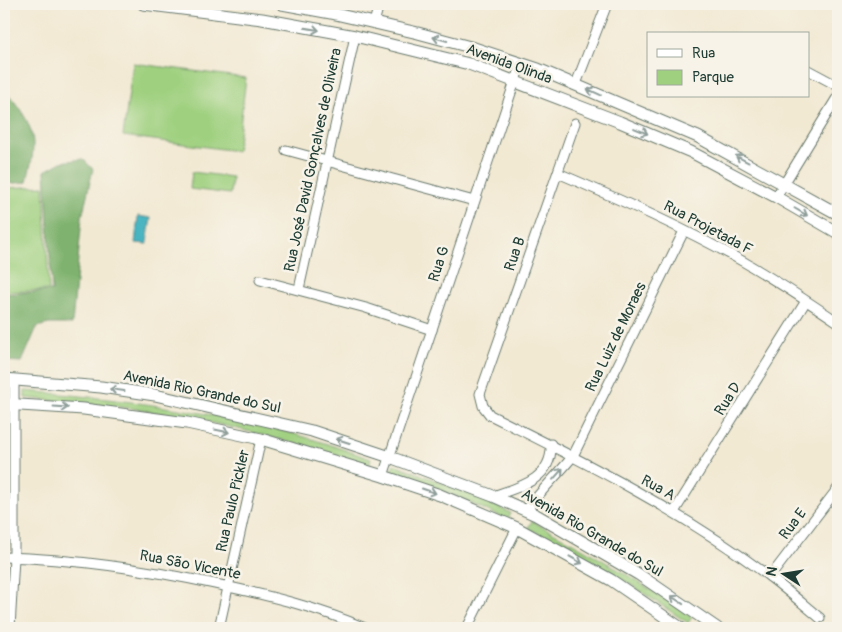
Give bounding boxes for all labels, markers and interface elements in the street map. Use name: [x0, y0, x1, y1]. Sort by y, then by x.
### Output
one-way arrow: [304, 25, 320, 35]
legend: [647, 32, 810, 98]
one-way arrow: [433, 34, 449, 43]
street label: Avenida Olinda: [464, 40, 554, 88]
text: Rua: [692, 44, 715, 63]
street label: Rua José David Gonçalves de Oliveira: [280, 46, 346, 274]
text: Parque: [692, 68, 735, 87]
one-way arrow: [587, 86, 602, 96]
one-way arrow: [633, 126, 648, 136]
one-way arrow: [734, 154, 749, 164]
street label: Rua Projetada F: [660, 197, 756, 259]
one-way arrow: [794, 207, 809, 217]
street label: Rua B: [500, 234, 530, 274]
street label: Rua G: [424, 244, 454, 284]
street label: Rua Luiz de Moraes: [581, 279, 651, 395]
street label: Avenida Rio Grande do Sul: [121, 366, 283, 418]
street label: Rua D: [710, 379, 746, 419]
one-way arrow: [109, 384, 125, 394]
one-way arrow: [53, 402, 69, 412]
one-way arrow: [213, 427, 229, 436]
one-way arrow: [336, 436, 352, 446]
street label: Rua Paulo Pickler: [212, 447, 254, 554]
one-way arrow: [553, 467, 564, 480]
street label: Rua A: [638, 471, 679, 505]
street label: Avenida Rio Grande do Sul: [518, 485, 666, 581]
one-way arrow: [421, 487, 437, 496]
street label: Rua E: [775, 504, 811, 543]
street label: Rua São Vicente: [138, 546, 243, 584]
north arrow: [760, 550, 810, 600]
one-way arrow: [568, 556, 583, 566]
text: N: [762, 565, 781, 578]
one-way arrow: [670, 595, 684, 605]

